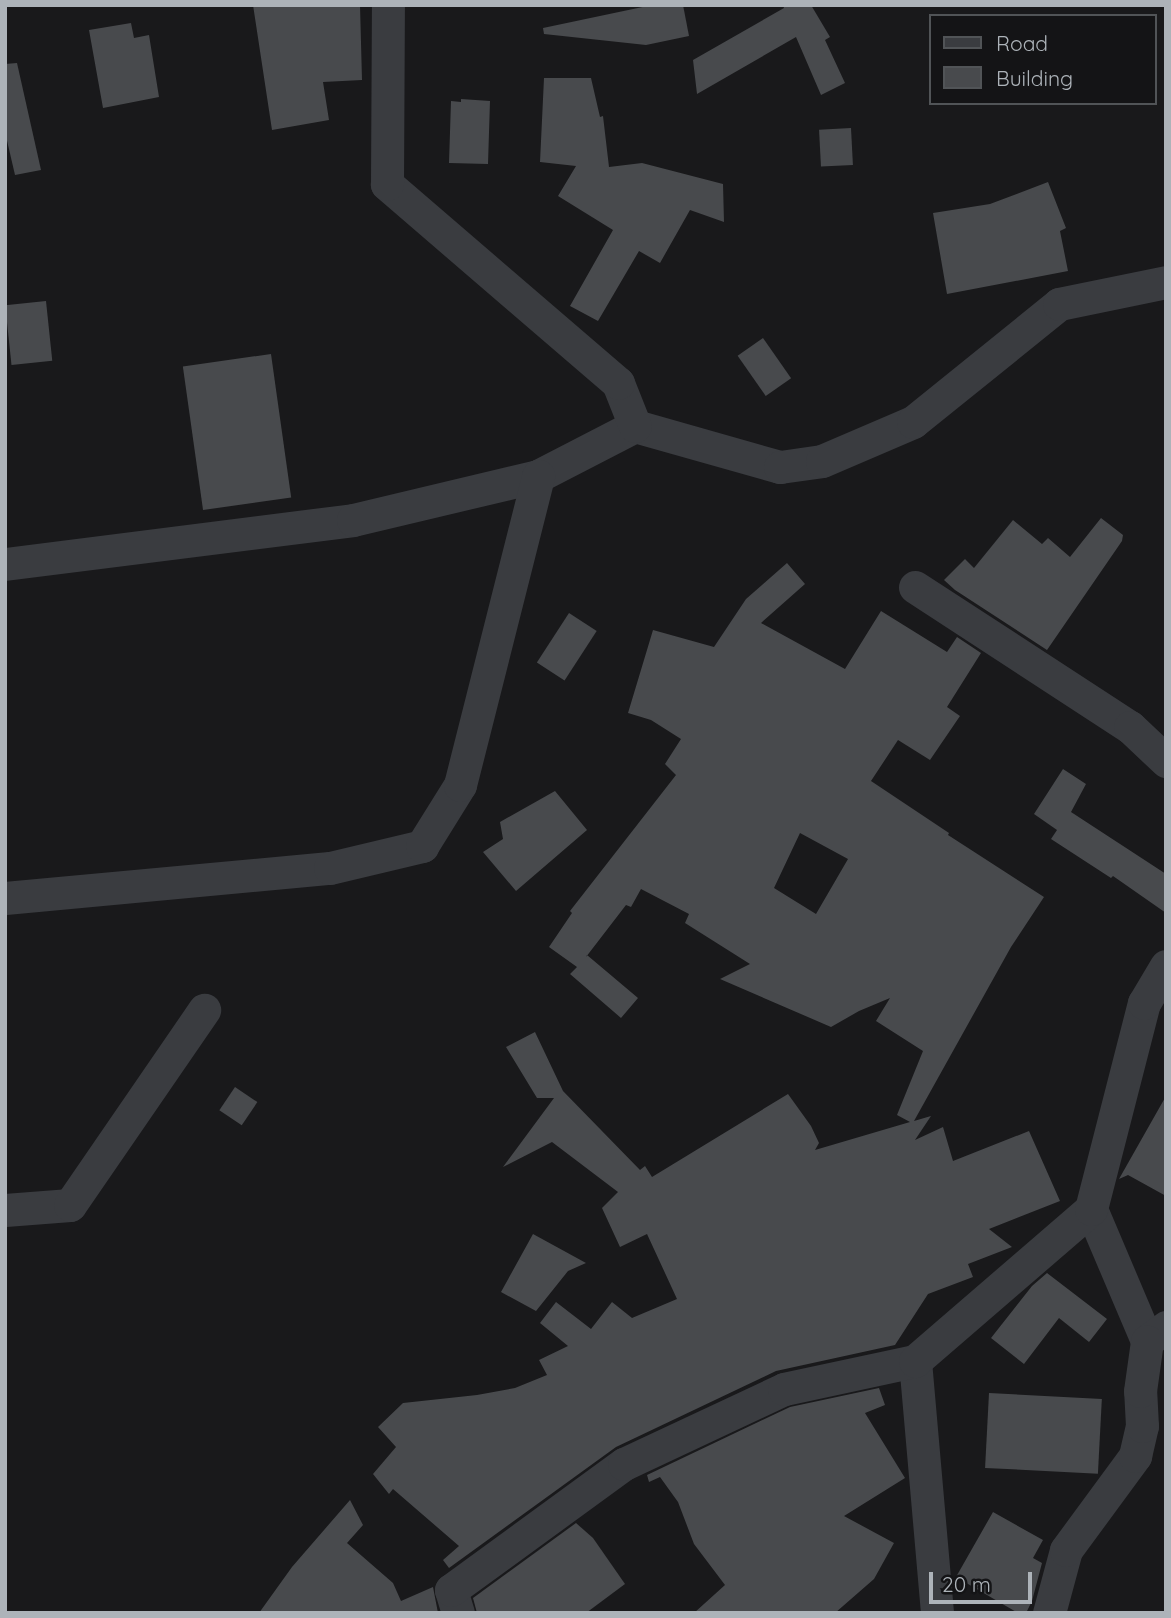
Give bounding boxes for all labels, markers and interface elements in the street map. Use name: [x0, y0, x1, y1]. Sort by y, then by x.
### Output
legend: [930, 14, 1157, 105]
text: Road: [996, 30, 1048, 56]
text: Building: [996, 65, 1073, 91]
scale bar: [933, 1558, 1036, 1602]
text: 20 m: [942, 1571, 991, 1597]

